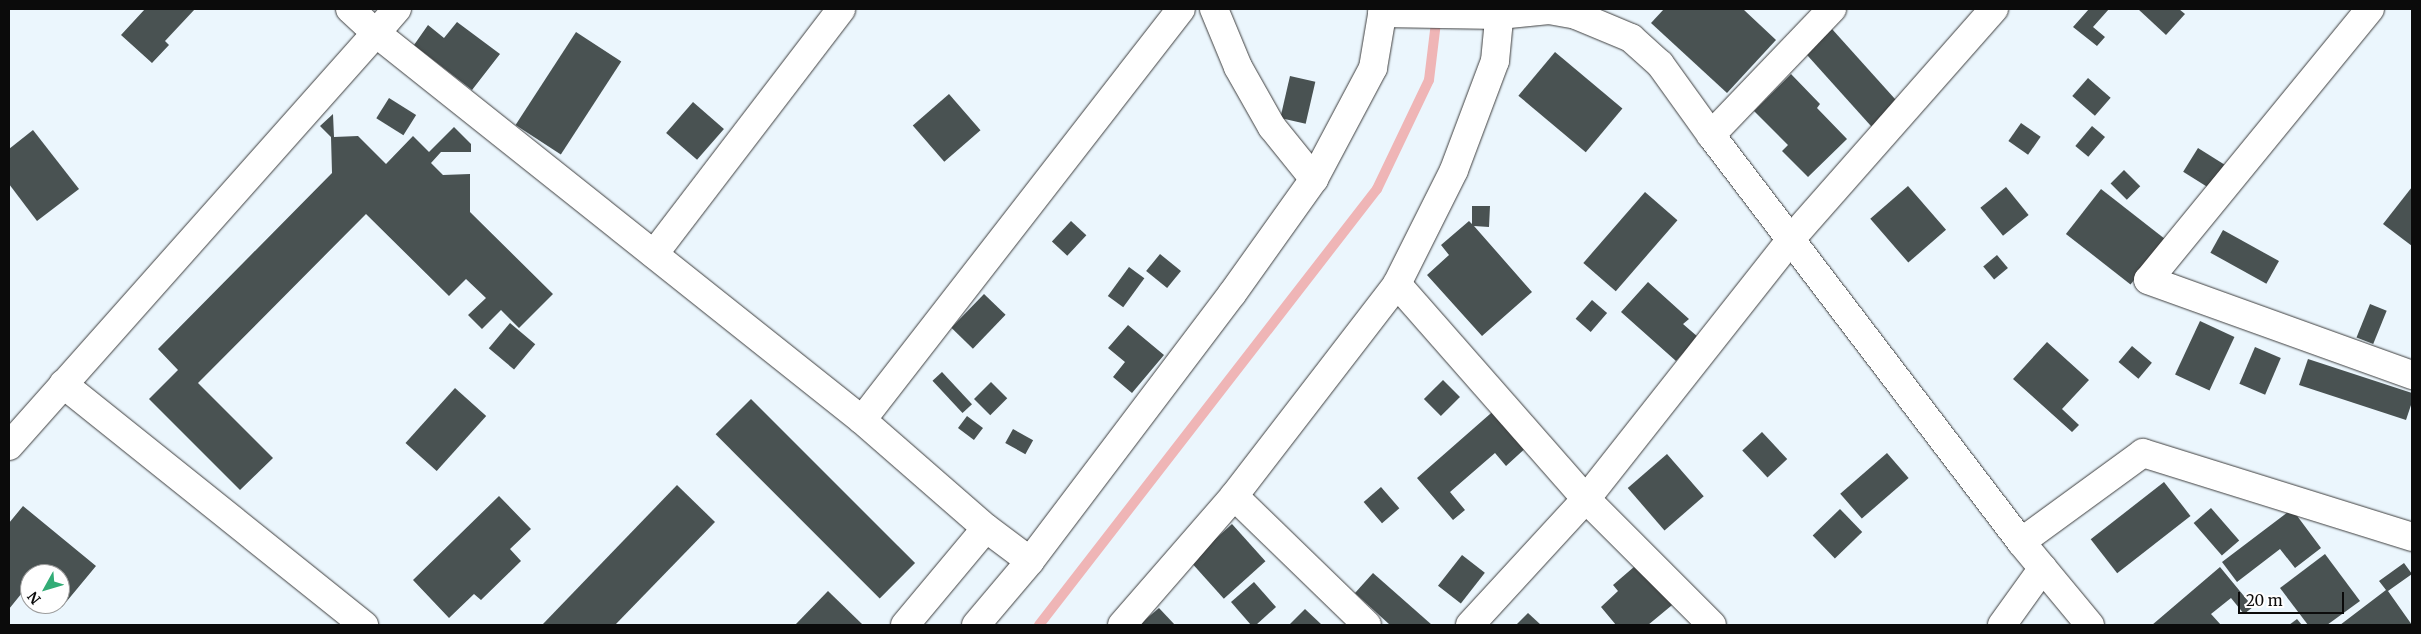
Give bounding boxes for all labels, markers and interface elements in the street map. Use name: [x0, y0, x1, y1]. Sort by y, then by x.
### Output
north arrow: [20, 564, 70, 614]
scale bar: [2241, 582, 2347, 614]
text: N: [24, 588, 45, 608]
text: 20 m: [2246, 591, 2283, 610]

